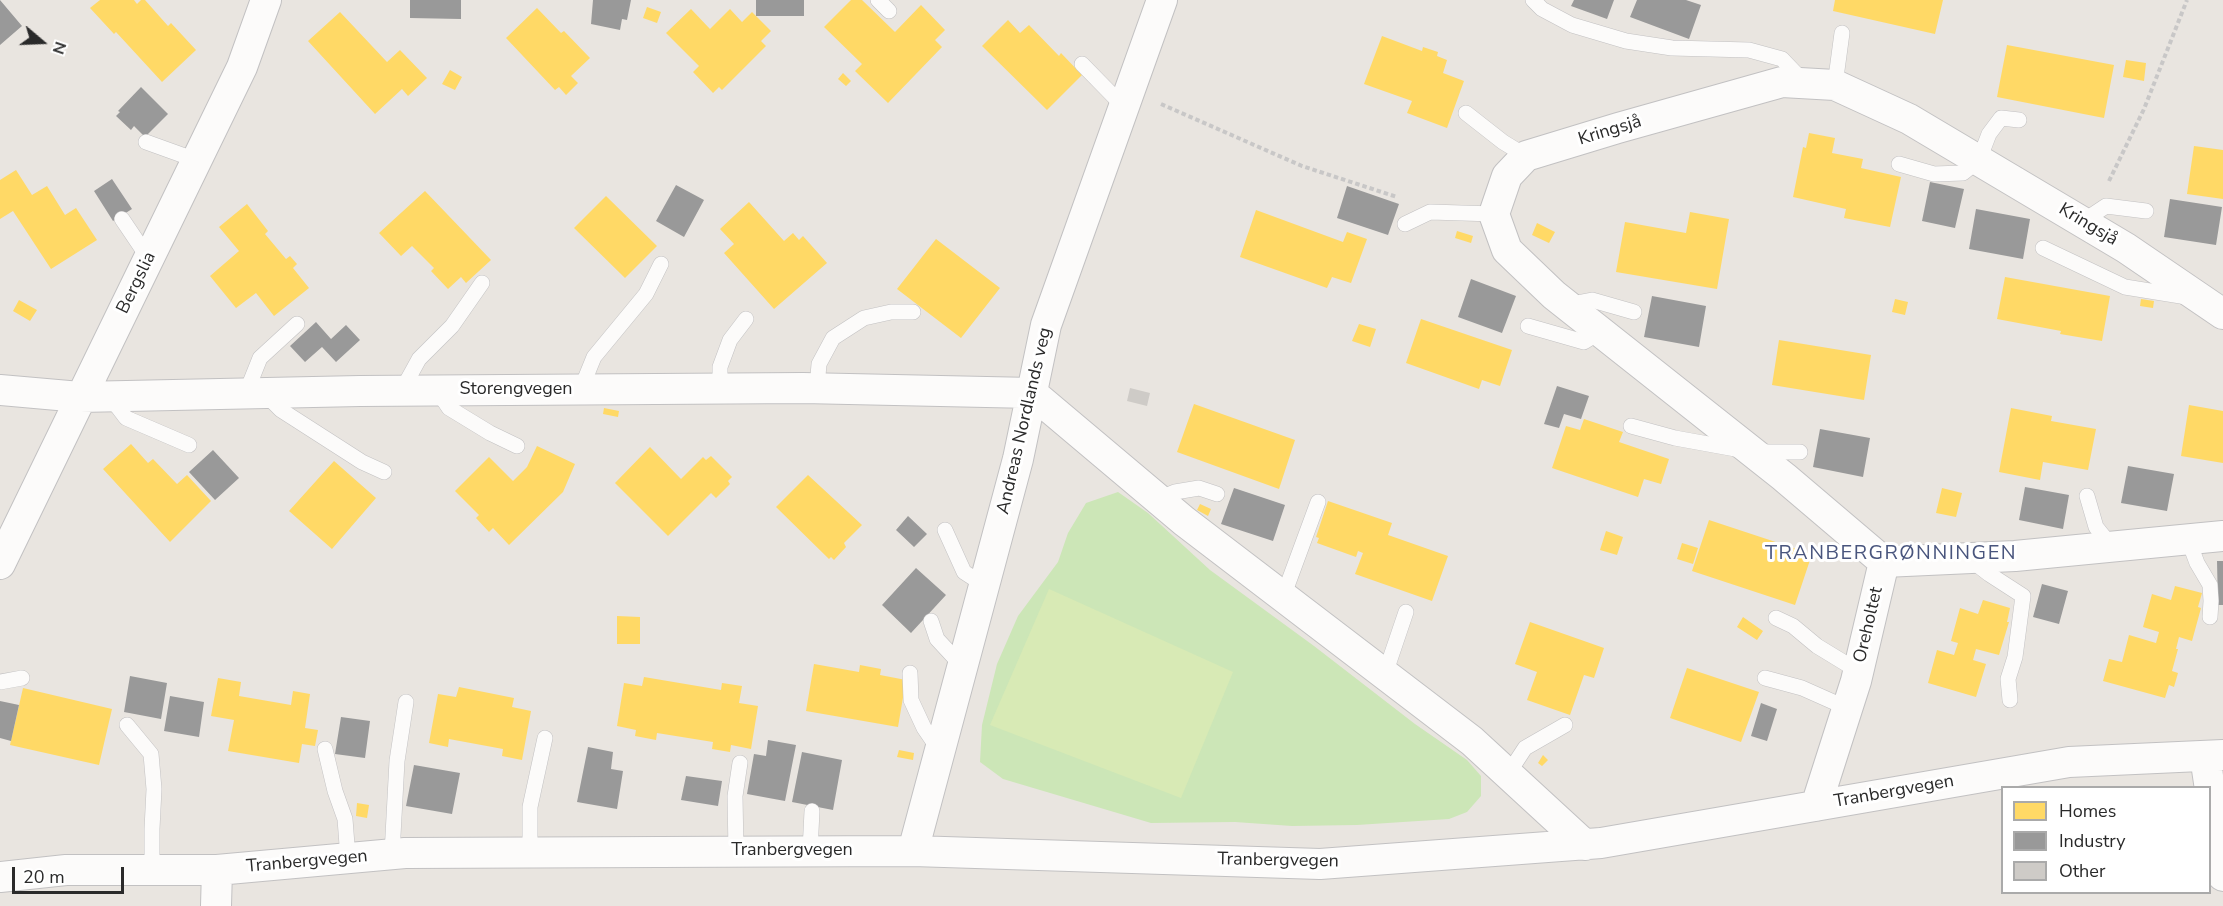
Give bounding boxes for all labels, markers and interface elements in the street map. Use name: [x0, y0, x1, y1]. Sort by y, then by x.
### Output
north arrow: [12, 12, 72, 72]
text: N: [47, 39, 71, 57]
street label: Kringsjå: [1576, 111, 1644, 151]
street label: Kringsjå: [2055, 199, 2121, 251]
street label: Bergslia: [113, 248, 161, 318]
street label: Andreas Nordlands veg: [993, 326, 1057, 516]
street label: Storengvegen: [460, 379, 572, 401]
district label: TRANBERGRØNNINGEN: [1765, 542, 2017, 566]
street label: Oreholtet: [1850, 585, 1888, 665]
street label: Tranbergvegen: [1832, 771, 1956, 813]
legend: [2001, 786, 2211, 894]
text: Homes: [2059, 799, 2116, 823]
text: Industry: [2059, 829, 2126, 853]
street label: Tranbergvegen: [731, 840, 853, 862]
street label: Tranbergvegen: [245, 846, 369, 878]
street label: Tranbergvegen: [1217, 849, 1339, 873]
scale bar: [15, 855, 128, 893]
text: Other: [2059, 859, 2105, 883]
text: 20 m: [23, 865, 65, 889]

